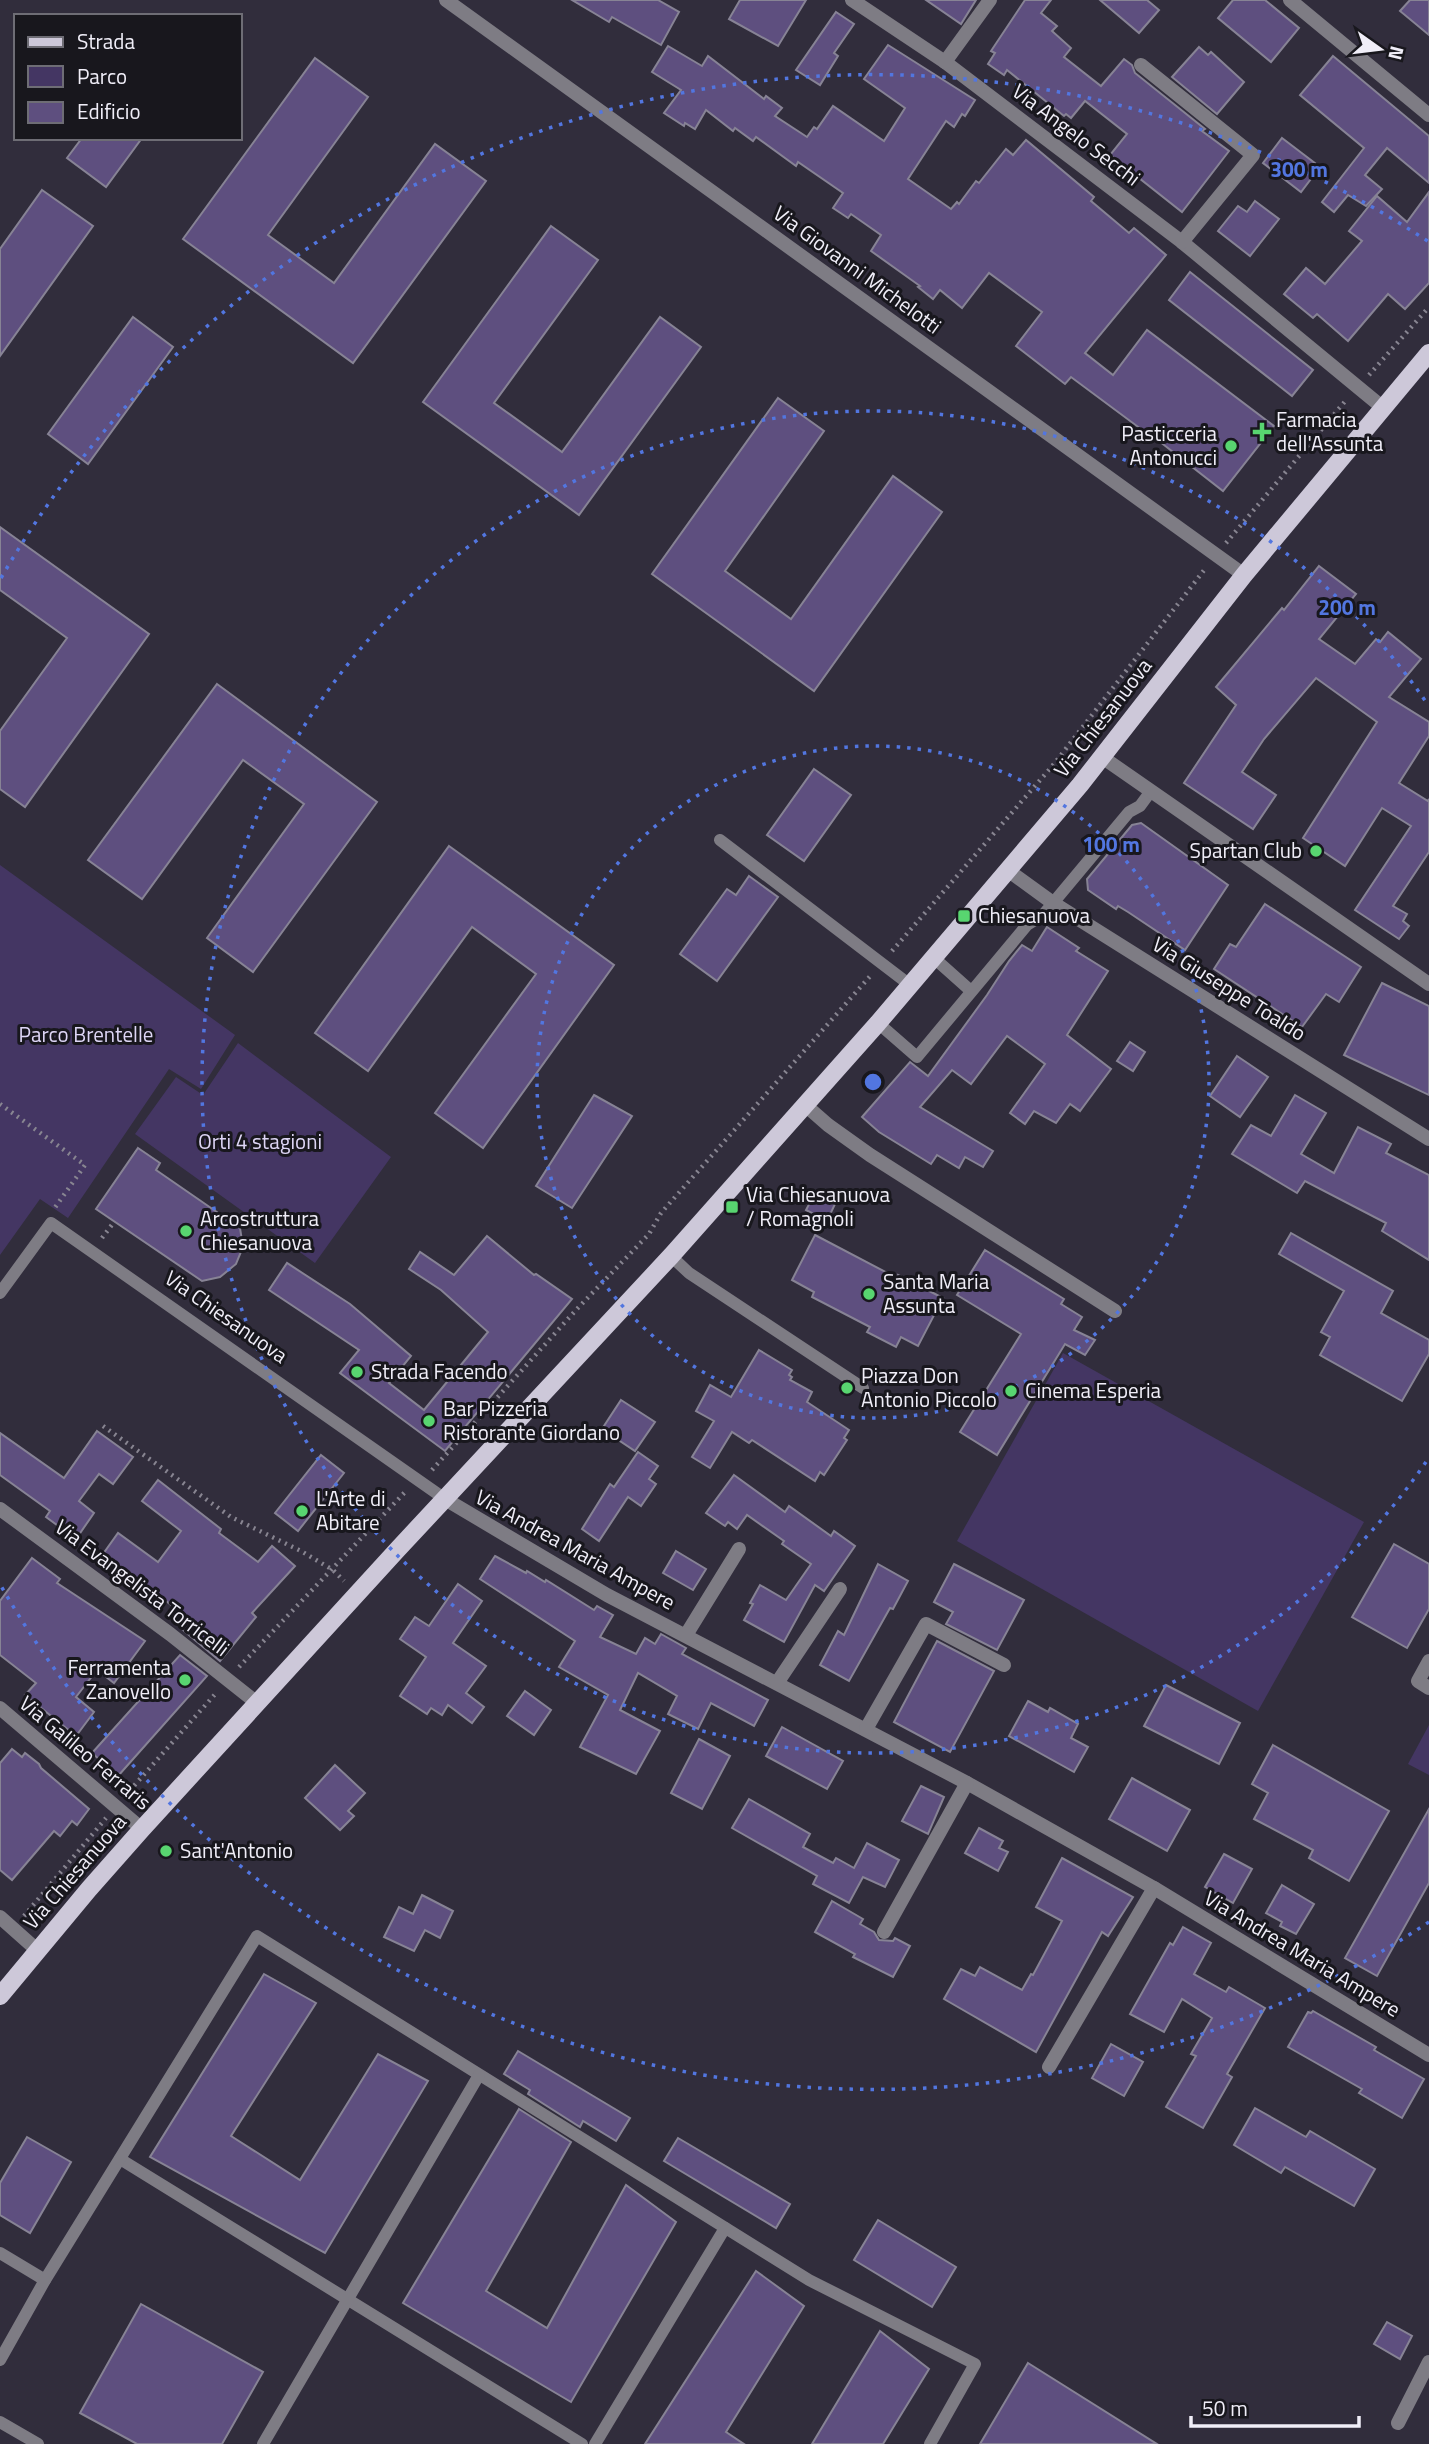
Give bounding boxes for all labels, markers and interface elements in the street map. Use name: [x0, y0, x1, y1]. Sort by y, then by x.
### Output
legend: [14, 14, 242, 140]
north arrow: [1345, 14, 1415, 84]
text: Strada: [77, 25, 135, 57]
text: N: [1381, 43, 1413, 63]
text: Parco: [77, 60, 127, 92]
street label: Via Angelo Secchi: [1006, 75, 1148, 193]
text: Edificio: [77, 95, 141, 127]
text: 300 m: [1270, 153, 1328, 185]
street label: Via Giovanni Michelotti: [767, 197, 948, 341]
place label: Farmacia dell'Assunta: [1276, 403, 1384, 459]
place label: Pasticceria Antonucci: [1121, 417, 1217, 473]
marker: Farmacia dell'Assunta: [1254, 424, 1270, 440]
marker: Pasticceria Antonucci: [1223, 438, 1239, 454]
text: 200 m: [1318, 591, 1376, 623]
street label: Via Chiesanuova: [1045, 650, 1159, 784]
text: 100 m: [1082, 828, 1140, 860]
place label: Spartan Club: [1190, 834, 1302, 866]
marker: Spartan Club: [1308, 843, 1324, 859]
place label: Chiesanuova: [978, 899, 1090, 931]
marker: Chiesanuova: [956, 908, 972, 924]
street label: Via Giuseppe Toaldo: [1146, 928, 1313, 1048]
park label: Parco Brentelle: [19, 1018, 153, 1050]
centre of rings: [861, 1070, 885, 1094]
park label: Orti 4 stagioni: [198, 1125, 322, 1157]
place label: Via Chiesanuova / Romagnoli: [746, 1178, 890, 1234]
marker: Via Chiesanuova / Romagnoli: [724, 1199, 740, 1215]
place label: Arcostruttura Chiesanuova: [200, 1202, 319, 1258]
marker: Arcostruttura Chiesanuova: [178, 1223, 194, 1239]
street label: Via Chiesanuova: [158, 1262, 295, 1371]
place label: Santa Maria Assunta: [883, 1265, 990, 1321]
marker: Santa Maria Assunta: [861, 1286, 877, 1302]
place label: Strada Facendo: [371, 1355, 508, 1387]
place label: Piazza Don Antonio Piccolo: [861, 1359, 997, 1415]
marker: Strada Facendo: [349, 1364, 365, 1380]
place label: Cinema Esperia: [1025, 1374, 1162, 1406]
marker: Piazza Don Antonio Piccolo: [839, 1380, 855, 1396]
marker: Cinema Esperia: [1003, 1383, 1019, 1399]
place label: Bar Pizzeria Ristorante Giordano: [443, 1392, 620, 1448]
marker: Bar Pizzeria Ristorante Giordano: [421, 1413, 437, 1429]
street label: Via Andrea Maria Ampere: [470, 1481, 681, 1617]
place label: L'Arte di Abitare: [316, 1482, 386, 1538]
marker: L'Arte di Abitare: [294, 1503, 310, 1519]
street label: Via Evangelista Torricelli: [49, 1511, 237, 1664]
place label: Ferramenta Zanovello: [67, 1651, 171, 1707]
marker: Ferramenta Zanovello: [177, 1672, 193, 1688]
street label: Via Galileo Ferraris: [13, 1687, 159, 1817]
street label: Via Chiesanuova: [15, 1806, 134, 1936]
place label: Sant'Antonio: [180, 1834, 293, 1866]
marker: Sant'Antonio: [158, 1843, 174, 1859]
street label: Via Andrea Maria Ampere: [1198, 1882, 1407, 2025]
scale bar: [1191, 2384, 1359, 2428]
text: 50 m: [1202, 2392, 1248, 2424]

